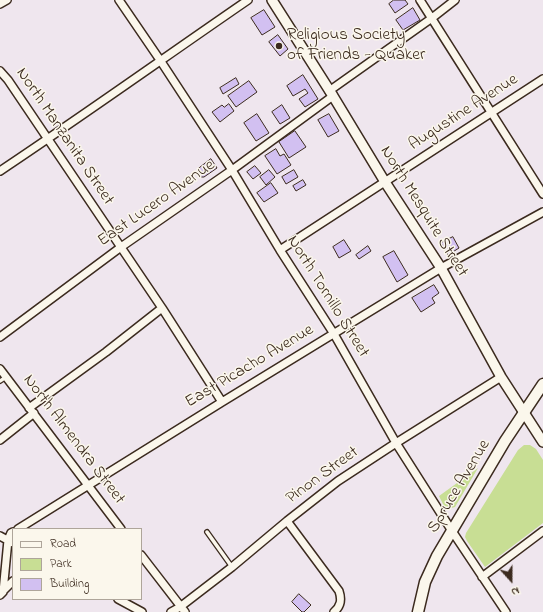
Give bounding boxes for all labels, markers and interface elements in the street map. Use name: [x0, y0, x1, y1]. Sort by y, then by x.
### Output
place label: Religious Society of Friends - Quaker: [287, 26, 425, 66]
marker: Religious Society of Friends - Quaker: [274, 41, 284, 51]
street label: North Manzanita Street: [10, 64, 118, 210]
street label: Augustine Avenue: [406, 70, 522, 156]
street label: North Mesquite Street: [374, 143, 472, 281]
street label: East Lucero Avenue: [94, 156, 220, 252]
street label: North Tornillo Street: [281, 232, 373, 362]
street label: East Picacho Avenue: [182, 321, 318, 413]
street label: North Almendra Street: [18, 371, 128, 509]
street label: Spruce Avenue: [424, 437, 496, 537]
street label: Pinon Street: [283, 443, 363, 509]
legend: [12, 528, 142, 600]
text: Road: [50, 535, 76, 553]
text: Park: [50, 555, 72, 573]
north arrow: [491, 560, 531, 600]
text: Building: [50, 575, 89, 593]
text: N: [509, 582, 522, 600]

